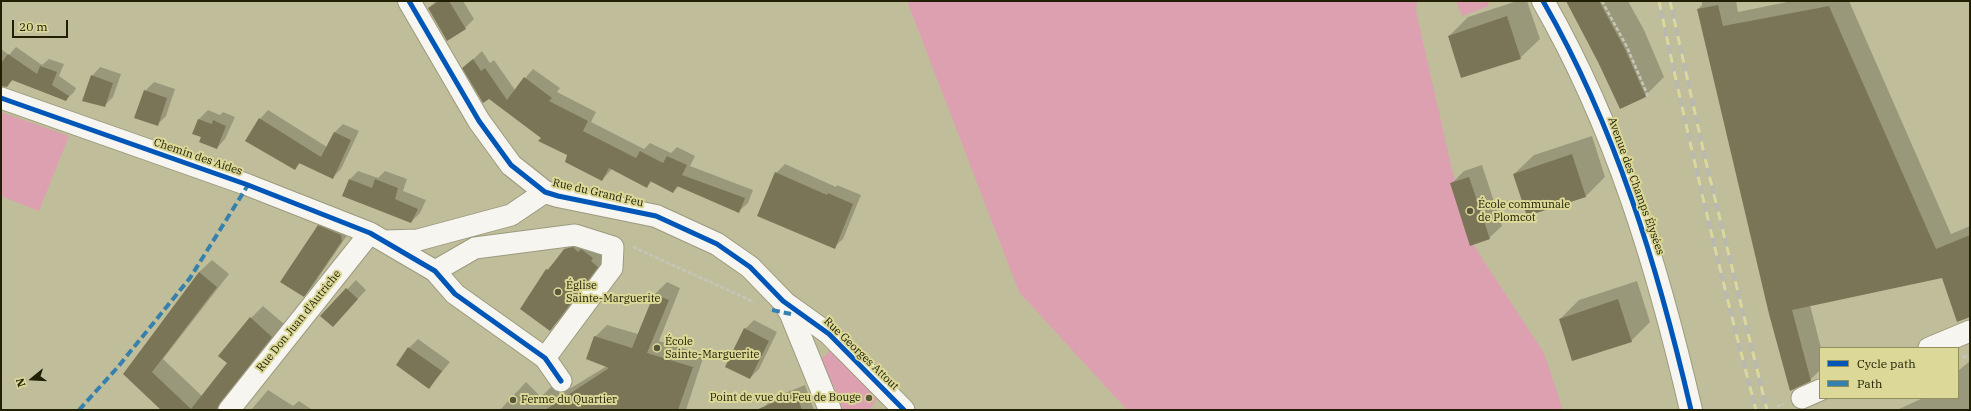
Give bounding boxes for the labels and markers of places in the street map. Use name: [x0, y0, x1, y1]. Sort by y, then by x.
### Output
place label: École communale de Plomcot: [1478, 198, 1570, 224]
marker: École communale de Plomcot: [1465, 206, 1475, 216]
place label: Église Sainte-Marguerite: [566, 279, 660, 305]
marker: Église Sainte-Marguerite: [553, 287, 563, 297]
place label: École Sainte-Marguerite: [665, 335, 759, 361]
marker: École Sainte-Marguerite: [652, 343, 662, 353]
place label: Point de vue du Feu de Bouge: [710, 391, 861, 405]
place label: Ferme du Quartier: [521, 393, 617, 407]
marker: Point de vue du Feu de Bouge: [864, 393, 874, 403]
marker: Ferme du Quartier: [508, 395, 518, 405]

